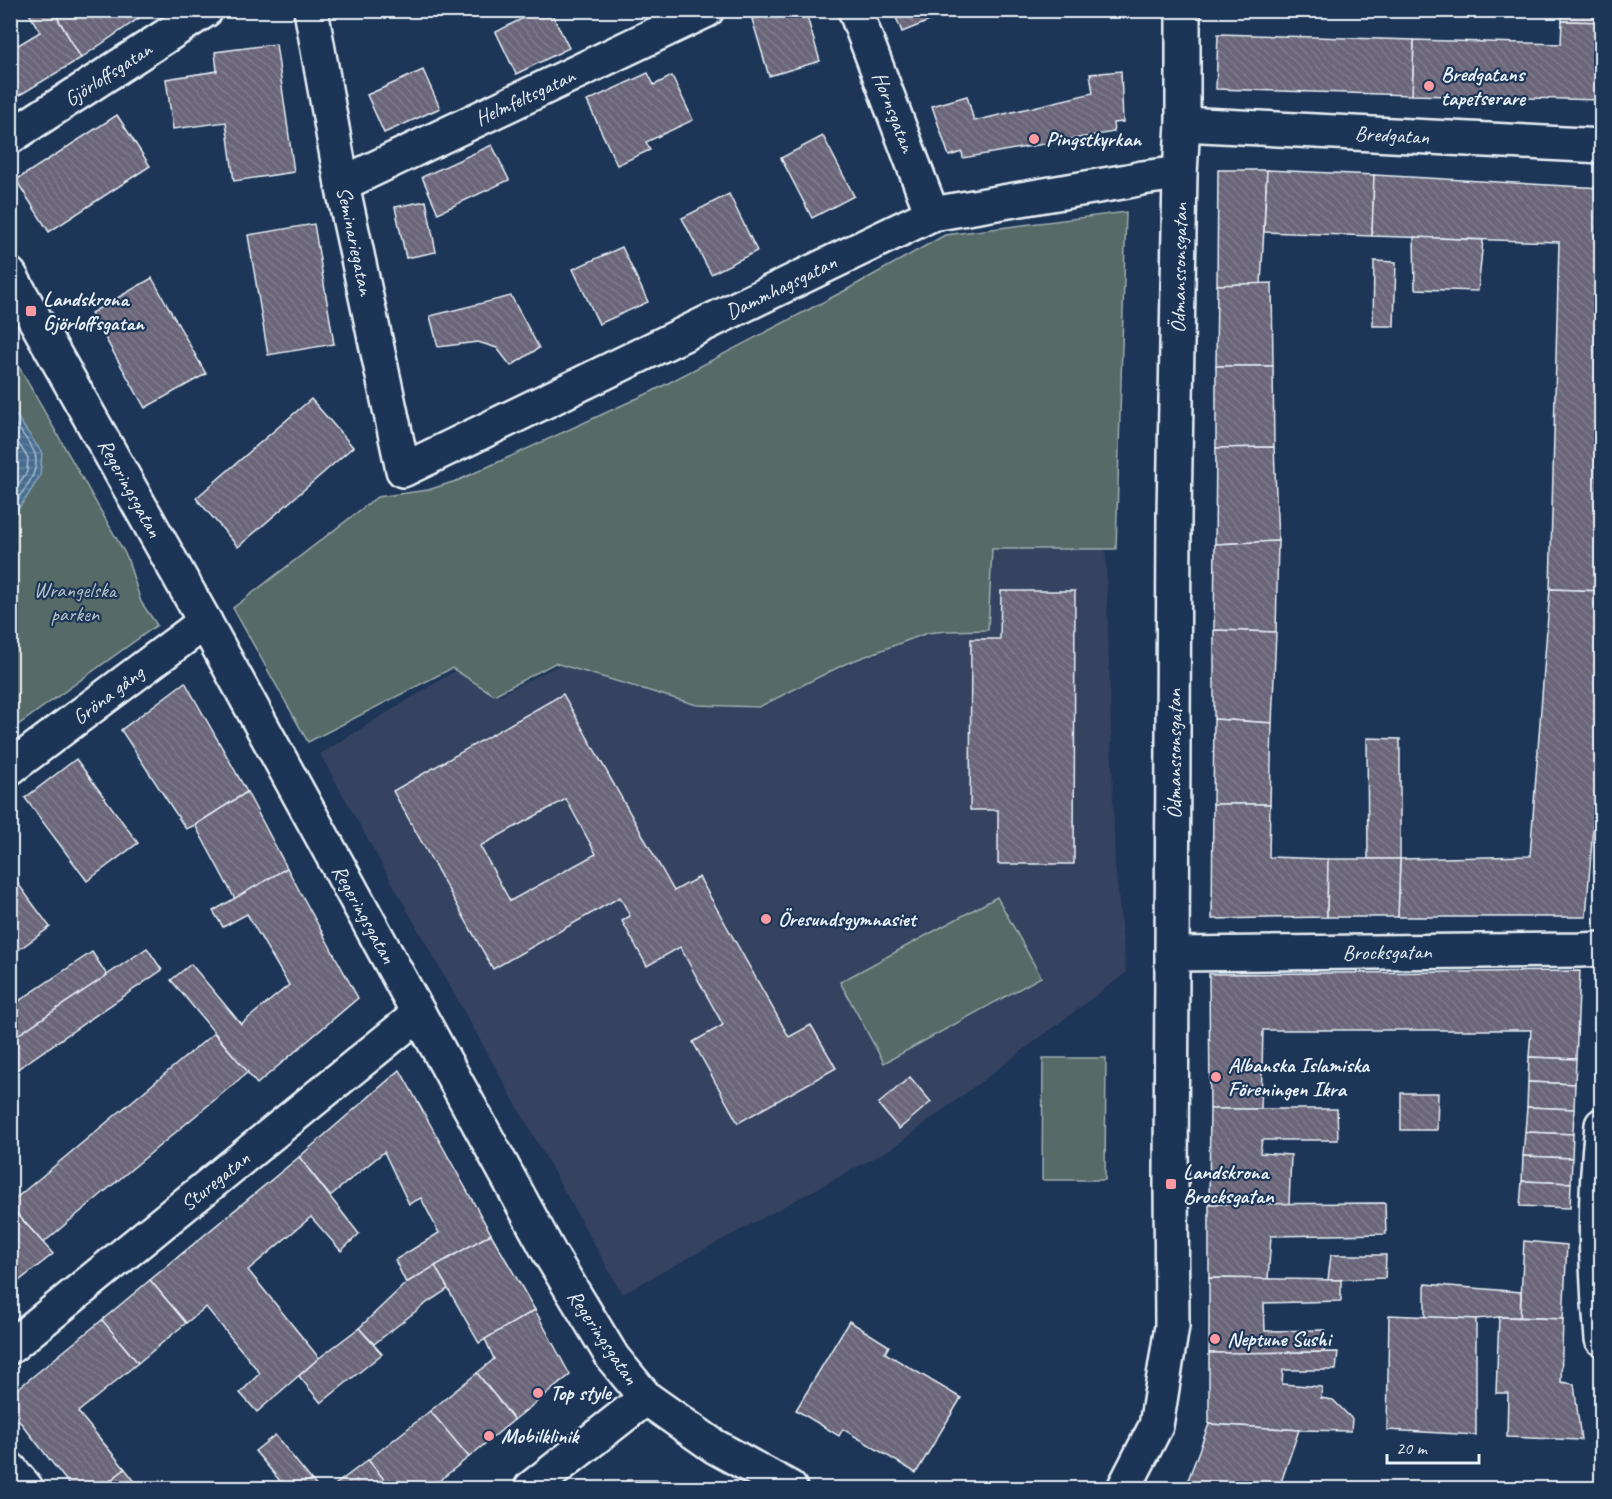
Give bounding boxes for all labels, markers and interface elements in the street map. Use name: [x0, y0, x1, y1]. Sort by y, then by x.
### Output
street label: Gjörloffsgatan: [59, 35, 158, 112]
place label: Bredgatans tapetserare: [1441, 61, 1527, 111]
street label: Helmfeltsgatan: [471, 62, 581, 131]
street label: Hornsgatan: [867, 68, 922, 157]
marker: Bredgatans tapetserare: [1422, 79, 1436, 93]
street label: Bredgatan: [1354, 120, 1430, 150]
place label: Pingstkyrkan: [1046, 126, 1143, 152]
marker: Pingstkyrkan: [1027, 132, 1041, 146]
street label: Seminariegatan: [331, 184, 380, 299]
street label: Ödmanssonsgatan: [1165, 202, 1193, 333]
street label: Dammhagsgatan: [721, 249, 841, 325]
place label: Landskrona Gjörloffsgatan: [43, 286, 145, 336]
marker: Landskrona Gjörloffsgatan: [24, 304, 38, 318]
street label: Regeringsgatan: [92, 434, 168, 543]
park label: Wrangelska parken: [34, 577, 119, 627]
street label: Gröna gång: [67, 659, 150, 730]
street label: Ödmanssonsgatan: [1161, 688, 1187, 819]
street label: Regeringsgatan: [326, 860, 402, 969]
place label: Öresundsgymnasiet: [778, 906, 919, 932]
marker: Öresundsgymnasiet: [759, 912, 773, 926]
street label: Brocksgatan: [1342, 938, 1432, 966]
place label: Albanska Islamiska Föreningen Ikra: [1228, 1052, 1370, 1102]
marker: Albanska Islamiska Föreningen Ikra: [1209, 1070, 1223, 1084]
street label: Sturegatan: [175, 1145, 255, 1217]
place label: Landskrona Brocksgatan: [1183, 1159, 1275, 1209]
marker: Landskrona Brocksgatan: [1164, 1177, 1178, 1191]
street label: Regeringsgatan: [562, 1284, 645, 1390]
place label: Neptune Sushi: [1227, 1326, 1333, 1352]
marker: Neptune Sushi: [1208, 1332, 1222, 1346]
place label: Top style: [550, 1380, 613, 1406]
marker: Top style: [531, 1386, 545, 1400]
place label: Mobilklinik: [501, 1423, 581, 1449]
scale bar: [1387, 1427, 1478, 1465]
marker: Mobilklinik: [482, 1429, 496, 1443]
text: 20 m: [1396, 1437, 1429, 1459]

